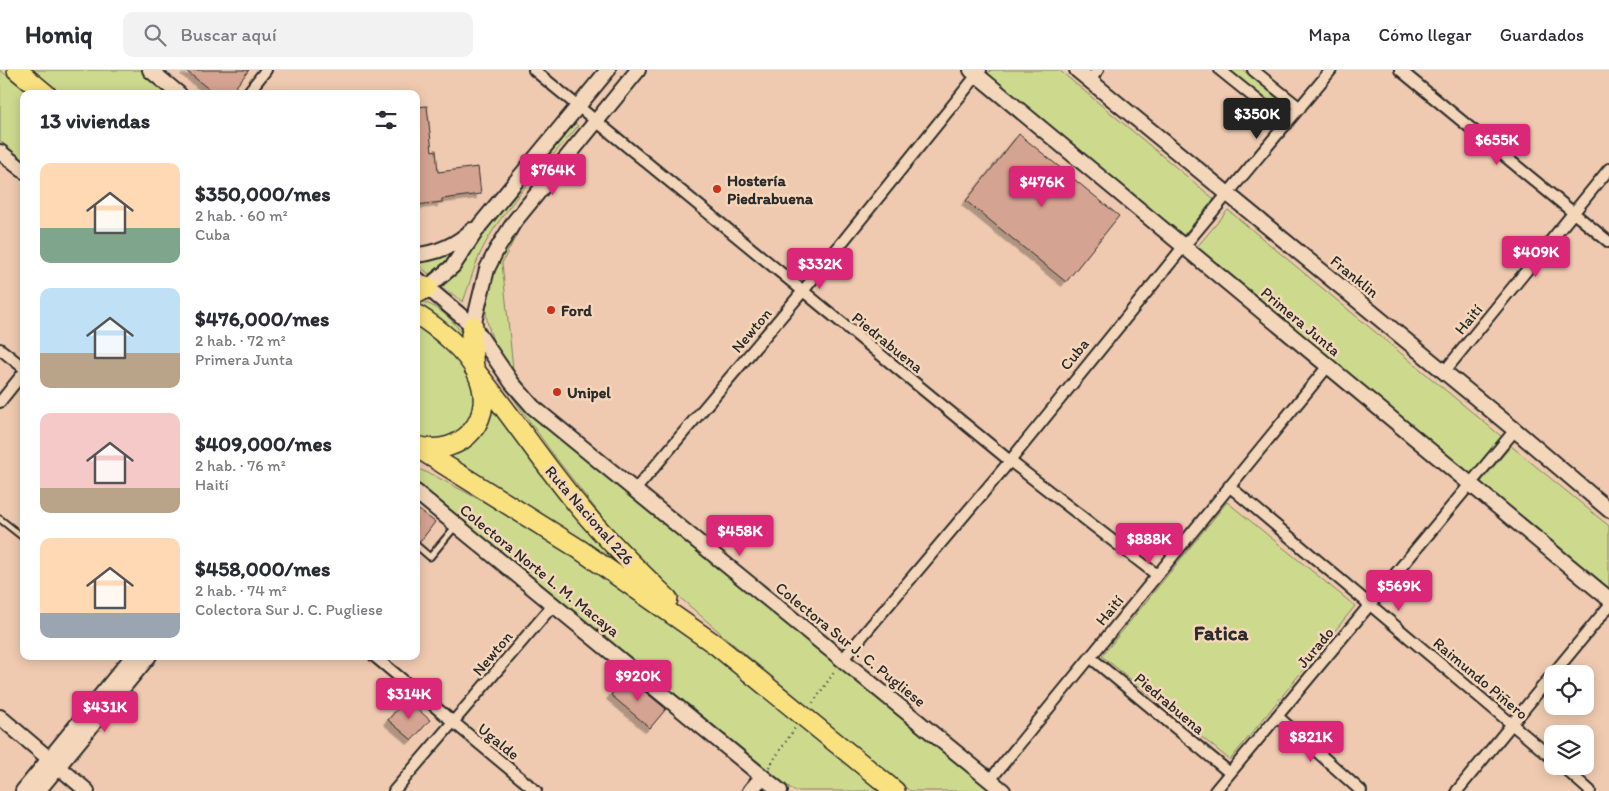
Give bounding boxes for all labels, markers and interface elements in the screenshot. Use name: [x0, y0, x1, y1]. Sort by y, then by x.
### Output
search box: [123, 12, 473, 57]
text: Homiq: [25, 20, 93, 49]
icon: search: [141, 21, 169, 49]
text: Buscar aquí: [181, 23, 277, 46]
text: Mapa: [1309, 24, 1350, 46]
text: Cómo llegar: [1378, 24, 1472, 46]
text: Guardados: [1500, 24, 1584, 46]
pin: $350K: [1222, 98, 1292, 140]
text: $350K: [1234, 104, 1280, 123]
icon: filters: [372, 106, 400, 134]
text: 13 viviendas: [40, 108, 150, 133]
pin: $655K: [1462, 124, 1532, 166]
text: $655K: [1475, 130, 1519, 149]
pin: $764K: [518, 154, 588, 196]
text: $764K: [531, 160, 575, 179]
pin: $476K: [1007, 166, 1077, 208]
place label: Hostería Piedrabuena: [727, 171, 814, 208]
text: $476K: [1020, 172, 1064, 191]
text: $350,000/mes: [195, 181, 331, 206]
icon: home: [80, 183, 140, 243]
marker: Hostería Piedrabuena: [711, 183, 723, 195]
text: 2 hab. · 60 m²: [195, 206, 288, 225]
text: Cuba: [195, 225, 230, 244]
pin: $409K: [1501, 236, 1571, 278]
text: $409K: [1513, 242, 1559, 261]
pin: $332K: [785, 248, 855, 290]
street label: Franklin: [1327, 251, 1383, 302]
text: $332K: [798, 254, 842, 273]
street label: Primera Junta: [1257, 283, 1344, 360]
street label: Haití: [1450, 300, 1486, 338]
place label: Ford: [561, 301, 592, 320]
marker: Ford: [545, 304, 557, 316]
street label: Newton: [727, 304, 776, 357]
text: $476,000/mes: [195, 306, 329, 331]
icon: home: [80, 308, 140, 368]
street label: Piedrabuena: [848, 308, 928, 377]
text: 2 hab. · 72 m²: [195, 331, 286, 350]
street label: Cuba: [1056, 335, 1093, 374]
text: Primera Junta: [195, 350, 293, 369]
place label: Unipel: [567, 383, 611, 403]
marker: Unipel: [551, 386, 563, 398]
text: $409,000/mes: [195, 431, 332, 456]
icon: home: [80, 433, 140, 493]
text: 2 hab. · 76 m²: [195, 456, 286, 475]
street label: Ruta Nacional 226: [541, 462, 638, 569]
text: Haití: [195, 475, 229, 494]
street label: Colectora Norte L. M. Macaya: [456, 500, 624, 641]
pin: $458K: [705, 514, 775, 557]
text: $458K: [717, 521, 763, 540]
pin: $888K: [1114, 522, 1184, 565]
text: $888K: [1127, 529, 1171, 548]
text: $458,000/mes: [195, 556, 330, 581]
icon: home: [80, 558, 140, 618]
pin: $569K: [1364, 570, 1434, 612]
text: $569K: [1377, 576, 1421, 595]
street label: Colectora Sur J. C. Pugliese: [772, 578, 930, 711]
text: 2 hab. · 74 m²: [195, 581, 287, 600]
street label: Haití: [1091, 591, 1127, 629]
text: Colectora Sur J. C. Pugliese: [195, 600, 383, 619]
district label: Fatica: [1194, 620, 1249, 645]
street label: Jurado: [1293, 623, 1338, 672]
street label: Newton: [468, 627, 517, 680]
street label: Raimundo Piñero: [1429, 633, 1532, 724]
pin: $920K: [603, 660, 673, 702]
map controls: [1544, 665, 1594, 775]
button: locate: [1544, 665, 1594, 715]
text: $920K: [616, 666, 660, 685]
street label: Piedrabuena: [1131, 668, 1209, 739]
pin: $314K: [374, 678, 444, 720]
text: $314K: [387, 684, 431, 703]
pin: $431K: [70, 690, 140, 733]
text: $431K: [83, 697, 127, 716]
street label: Ugalde: [474, 719, 523, 764]
pin: $821K: [1276, 720, 1346, 763]
button: layers: [1544, 725, 1594, 775]
text: $821K: [1290, 727, 1332, 746]

